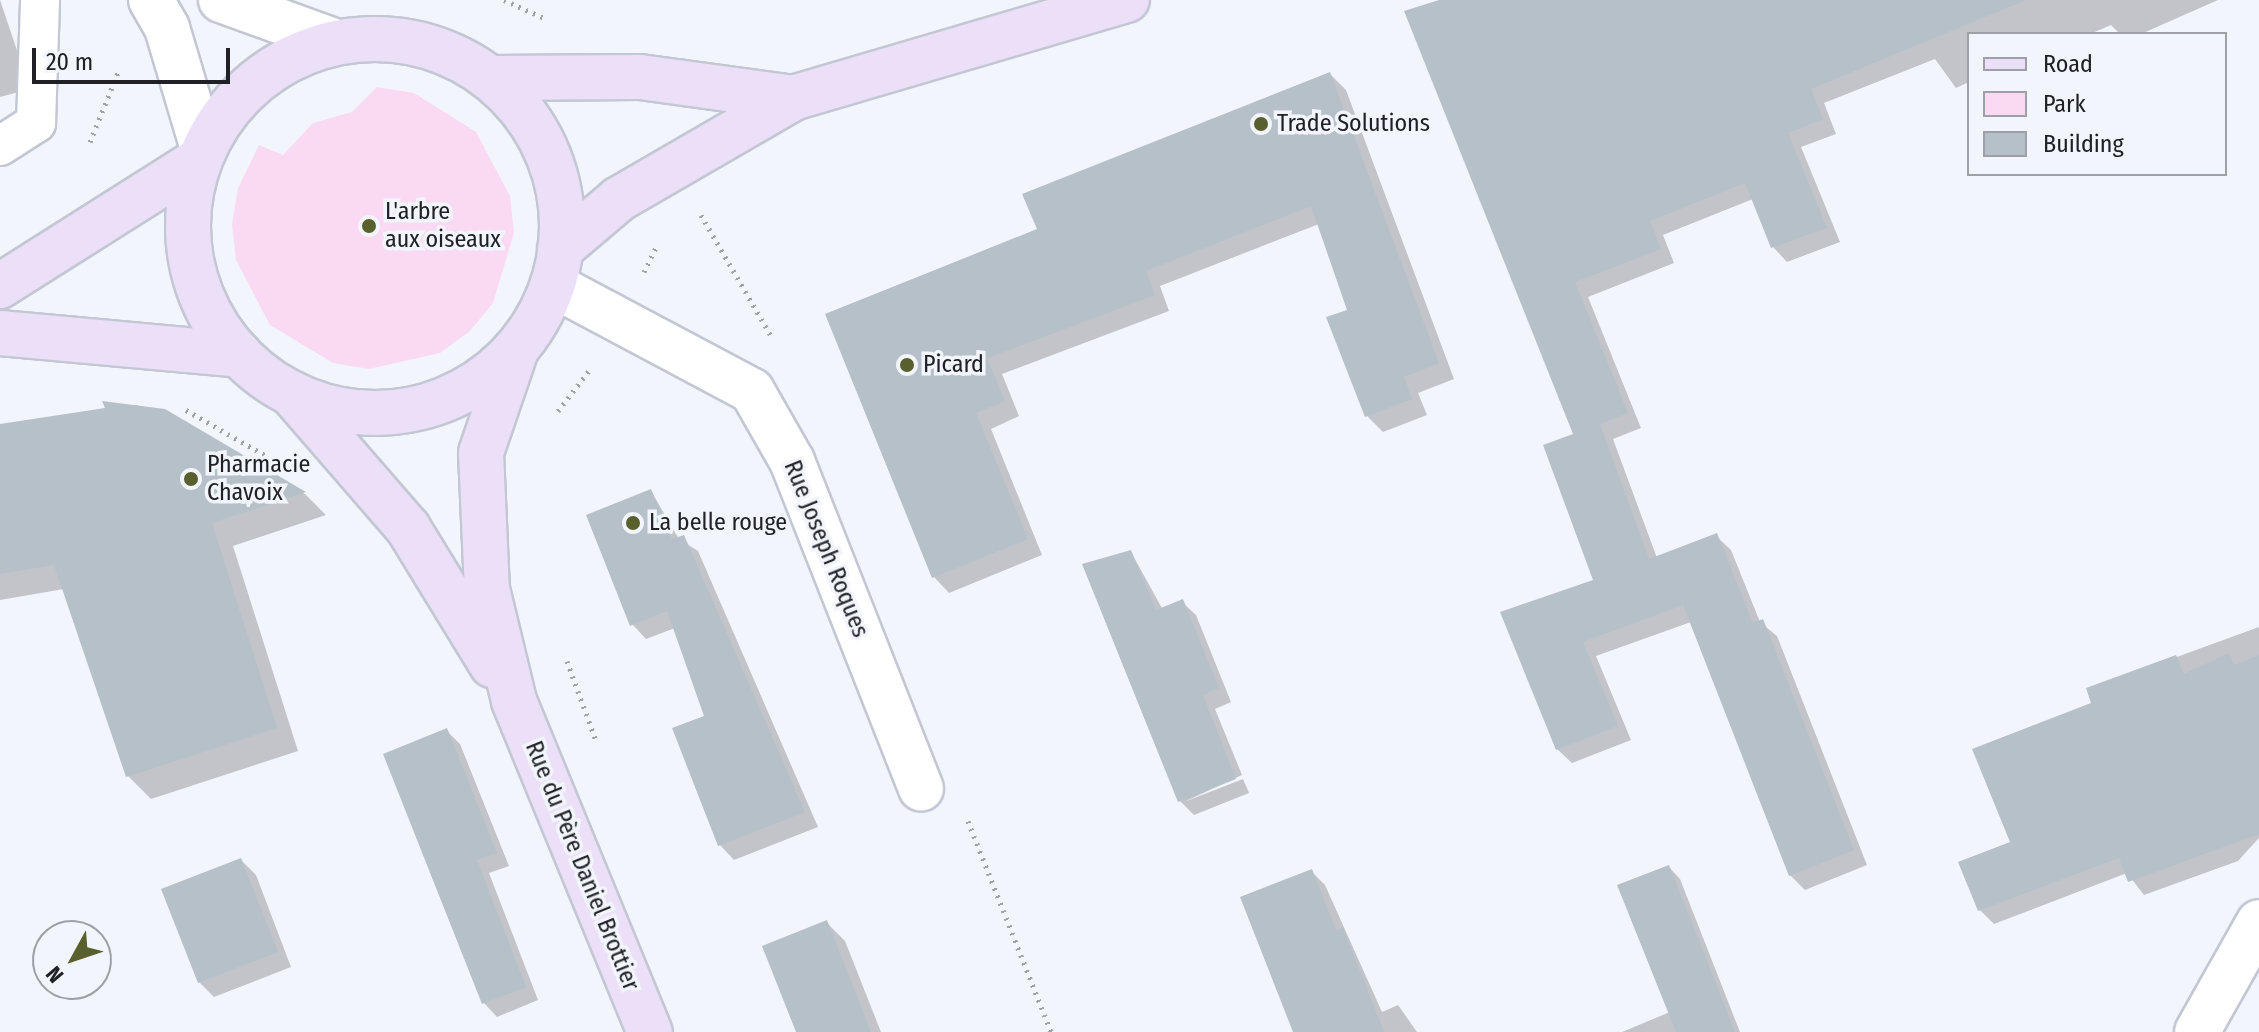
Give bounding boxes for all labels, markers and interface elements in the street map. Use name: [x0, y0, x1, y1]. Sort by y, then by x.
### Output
scale bar: [36, 32, 234, 82]
legend: [1967, 32, 2227, 176]
text: 20 m: [46, 48, 93, 76]
text: Road: [2043, 50, 2093, 78]
text: Park: [2043, 90, 2086, 118]
place label: Trade Solutions: [1277, 110, 1430, 138]
marker: Trade Solutions: [1252, 115, 1270, 133]
text: Building: [2043, 130, 2124, 158]
place label: L'arbre aux oiseaux: [385, 198, 501, 254]
marker: L'arbre aux oiseaux: [360, 217, 378, 235]
place label: Picard: [923, 351, 984, 379]
marker: Picard: [898, 356, 916, 374]
place label: Pharmacie Chavoix: [207, 451, 310, 507]
street label: Rue Joseph Roques: [777, 456, 875, 642]
marker: Pharmacie Chavoix: [182, 470, 200, 488]
place label: La belle rouge: [649, 509, 787, 537]
marker: La belle rouge: [624, 514, 642, 532]
street label: Rue du Père Daniel Brottier: [519, 737, 645, 995]
north arrow: [32, 920, 112, 1000]
text: N: [40, 961, 69, 988]

